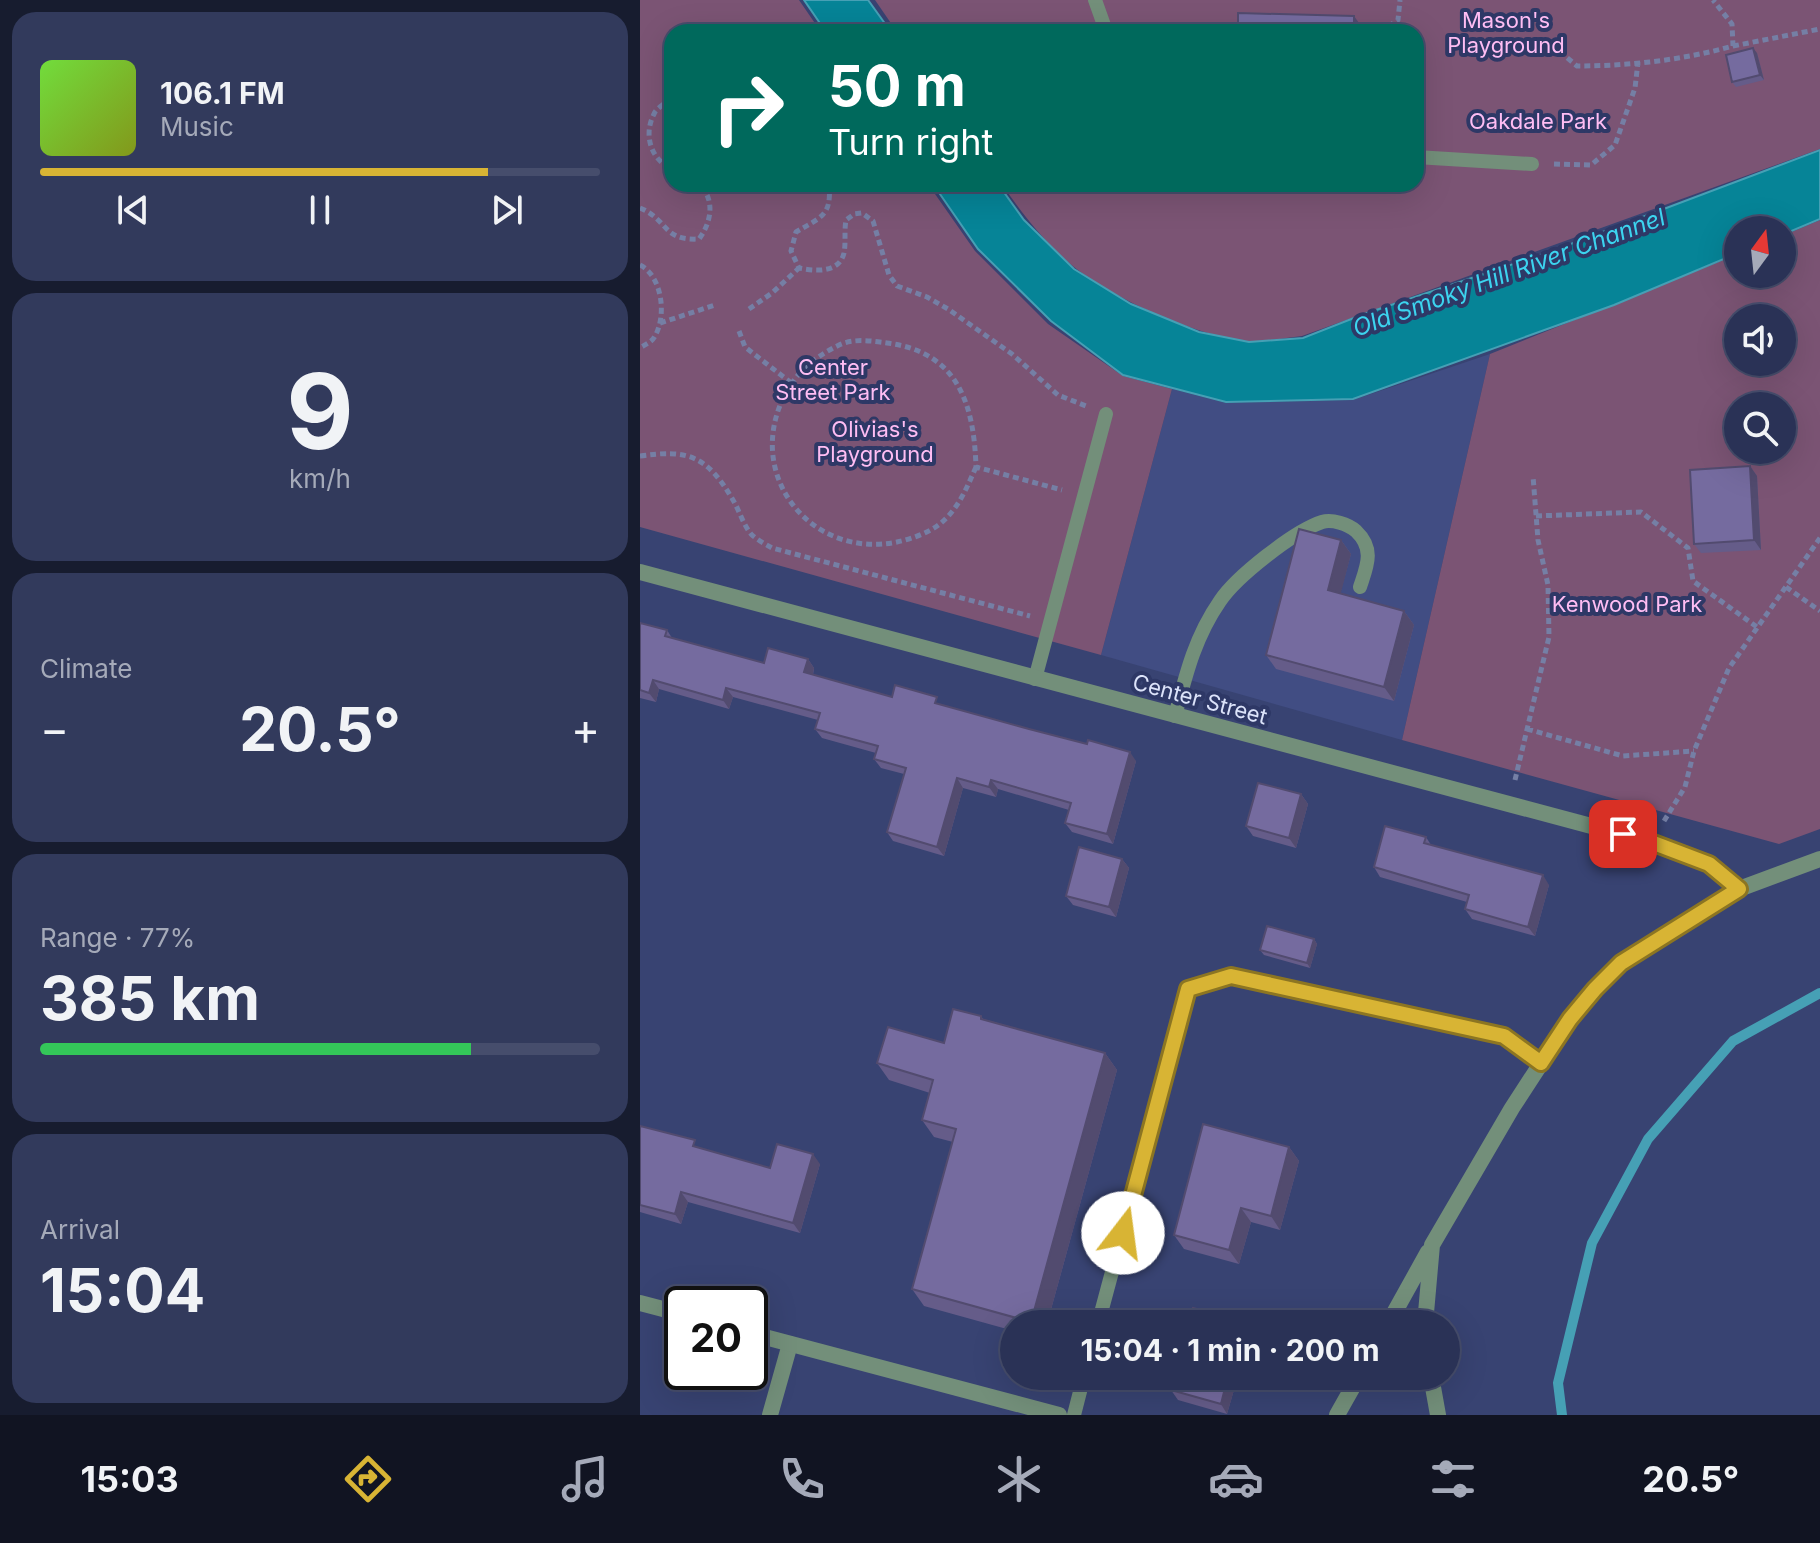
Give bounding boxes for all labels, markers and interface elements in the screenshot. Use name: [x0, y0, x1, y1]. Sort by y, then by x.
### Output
park label: Mason's Playground: [1447, 7, 1565, 58]
text: 50 m: [828, 52, 966, 120]
icon: right: [696, 56, 800, 160]
text: 106.1 FM: [160, 75, 285, 111]
park label: Oakdale Park: [1469, 108, 1607, 134]
text: Music: [160, 111, 234, 142]
text: Turn right: [828, 120, 993, 164]
icon: previous: [111, 188, 155, 232]
icon: pause: [298, 188, 342, 232]
icon: next: [485, 188, 529, 232]
water label: Old Smoky Hill River Channel: [1349, 202, 1669, 343]
north arrow: [1724, 216, 1796, 288]
map controls: [1724, 216, 1796, 464]
button: sound: [1724, 304, 1796, 376]
text: 9: [286, 348, 354, 474]
park label: Center Street Park: [775, 354, 891, 405]
button: search: [1724, 392, 1796, 464]
park label: Olivias's Playground: [816, 416, 934, 467]
text: km/h: [289, 463, 351, 494]
park label: Kenwood Park: [1552, 591, 1702, 617]
text: Climate: [40, 653, 132, 684]
street label: Center Street: [1130, 669, 1270, 729]
text: 20.5°: [239, 693, 401, 765]
text: −: [40, 702, 69, 756]
text: +: [571, 702, 600, 756]
pin: [1589, 800, 1657, 868]
icon: arrive: [1601, 812, 1645, 856]
text: Range · 77%: [40, 922, 195, 953]
text: 385 km: [40, 962, 260, 1034]
position arrow: [1081, 1191, 1165, 1275]
text: Arrival: [40, 1214, 120, 1245]
text: 15:04: [40, 1254, 205, 1326]
speed limit sign: 20: [664, 1286, 768, 1390]
text: 15:04 · 1 min · 200 m: [1080, 1332, 1380, 1368]
icon: directions: [340, 1451, 396, 1507]
icon: music: [557, 1451, 613, 1507]
icon: phone: [774, 1451, 830, 1507]
icon: climate: [991, 1451, 1047, 1507]
icon: car: [1208, 1451, 1264, 1507]
icon: filters: [1425, 1451, 1481, 1507]
text: 15:03: [81, 1457, 179, 1501]
text: 20.5°: [1642, 1457, 1739, 1501]

